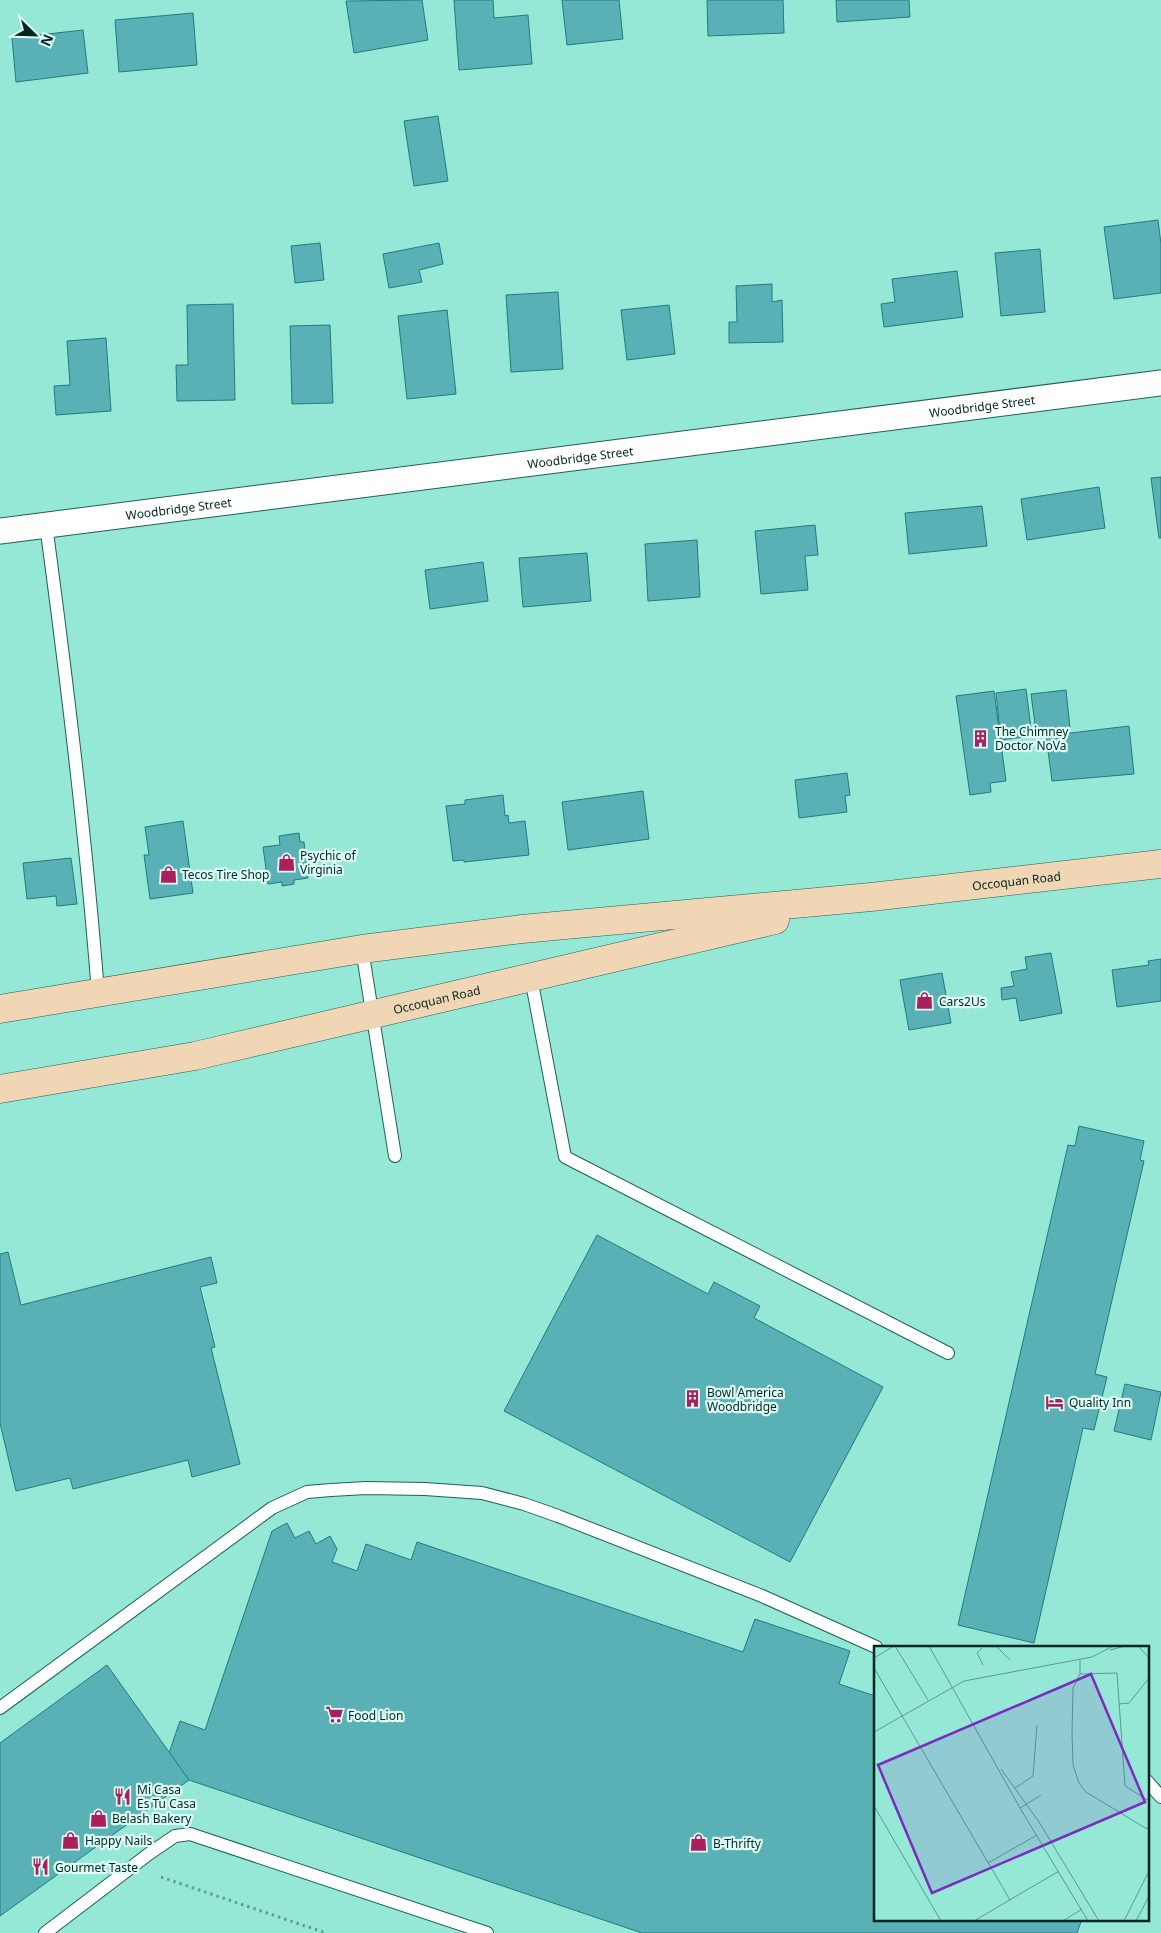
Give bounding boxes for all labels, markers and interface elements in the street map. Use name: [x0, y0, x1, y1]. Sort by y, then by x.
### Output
north arrow: [10, 10, 60, 60]
text: N: [36, 31, 58, 49]
street label: Woodbridge Street: [928, 391, 1037, 421]
street label: Woodbridge Street: [526, 442, 635, 472]
street label: Woodbridge Street: [125, 493, 233, 523]
place label: The Chimney Doctor NoVa: [995, 723, 1069, 754]
building icon: The Chimney Doctor NoVa: [971, 728, 991, 748]
place label: Psychic of Virginia: [300, 847, 357, 878]
shop icon: Psychic of Virginia: [276, 852, 296, 872]
shop icon: Tecos Tire Shop: [158, 864, 178, 884]
place label: Tecos Tire Shop: [182, 866, 270, 883]
street label: Occoquan Road: [971, 867, 1062, 894]
street label: Occoquan Road: [391, 981, 482, 1018]
shop icon: Cars2Us: [915, 991, 935, 1011]
place label: Cars2Us: [939, 993, 986, 1010]
place label: Bowl America Woodbridge: [707, 1384, 784, 1415]
building icon: Bowl America Woodbridge: [683, 1389, 703, 1409]
hotel icon: Quality Inn: [1045, 1392, 1065, 1412]
place label: Quality Inn: [1069, 1394, 1131, 1411]
inset map: [874, 1646, 1148, 1920]
supermarket icon: Food Lion: [324, 1705, 344, 1725]
place label: Food Lion: [348, 1707, 403, 1724]
place label: Mi Casa Es Tu Casa: [137, 1781, 196, 1812]
restaurant icon: Mi Casa Es Tu Casa: [113, 1786, 133, 1806]
shop icon: Belash Bakery: [88, 1808, 108, 1828]
place label: Belash Bakery: [112, 1810, 192, 1827]
shop icon: Happy Nails: [61, 1830, 81, 1850]
place label: Happy Nails: [85, 1832, 152, 1849]
shop icon: B-Thrifty: [689, 1833, 709, 1853]
place label: B-Thrifty: [713, 1835, 762, 1852]
restaurant icon: Gourmet Taste: [31, 1857, 51, 1877]
place label: Gourmet Taste: [55, 1859, 138, 1876]

